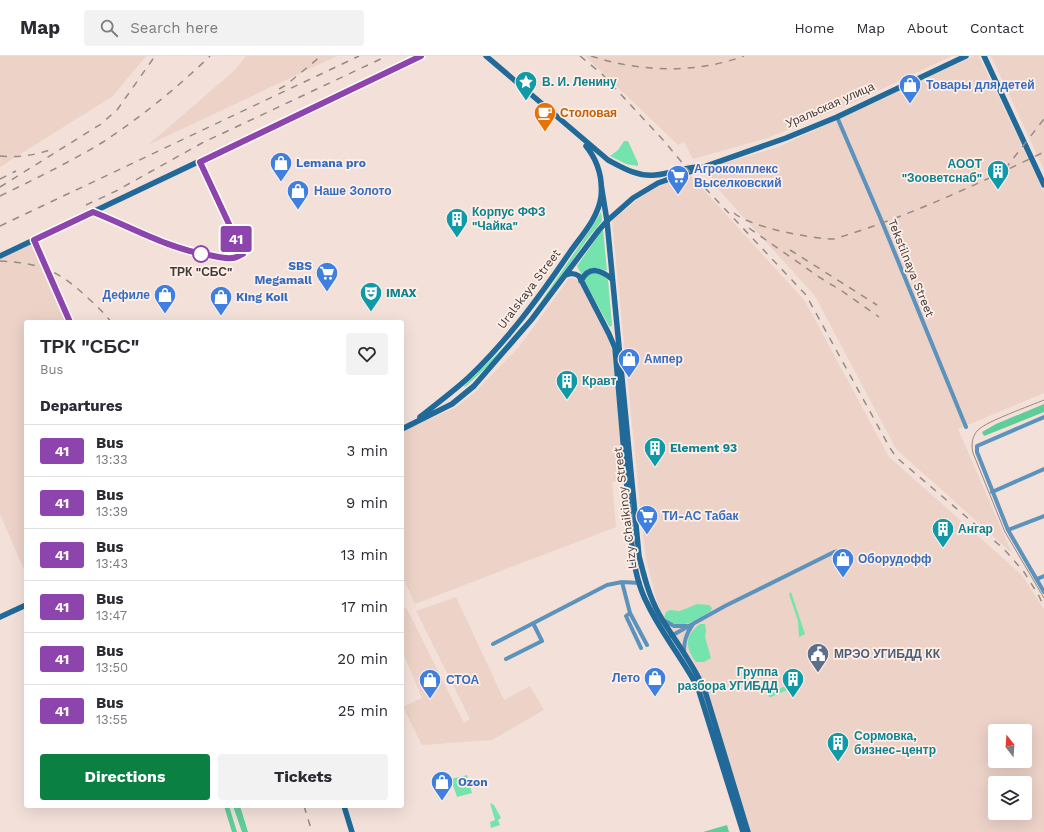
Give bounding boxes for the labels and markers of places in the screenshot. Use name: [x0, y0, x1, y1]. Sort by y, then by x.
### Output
place icon: В. И. Ленину: [513, 69, 539, 102]
shop icon: Товары для детей: [897, 72, 923, 105]
place label: В. И. Ленину: [542, 75, 617, 89]
place label: Товары для детей: [926, 78, 1035, 92]
cafe icon: Столовая: [532, 100, 558, 133]
place label: Столовая: [560, 106, 617, 120]
shop icon: Lemana pro: [268, 150, 294, 183]
place label: Lemana pro: [296, 156, 366, 170]
place label: АООТ "Зооветснаб": [902, 157, 983, 185]
building icon: АООТ "Зооветснаб": [985, 158, 1011, 191]
place label: Агрокомплекс Выселковский: [694, 162, 782, 190]
supermarket icon: Агрокомплекс Выселковский: [665, 163, 691, 196]
shop icon: Наше Золото: [285, 178, 311, 211]
place label: Наше Золото: [314, 184, 392, 198]
place label: Корпус ФФЗ "Чайка": [472, 205, 546, 233]
building icon: Корпус ФФЗ "Чайка": [444, 206, 470, 239]
marker: ТРК "СБС": [192, 245, 210, 263]
place label: SBS Megamall: [254, 259, 312, 287]
supermarket icon: SBS Megamall: [314, 260, 340, 293]
place label: ТРК "СБС": [170, 265, 232, 279]
theatre icon: IMAX: [358, 280, 384, 313]
shop icon: Дефиле: [152, 282, 178, 315]
shop icon: King Koil: [208, 284, 234, 317]
place label: IMAX: [386, 286, 417, 300]
place label: Дефиле: [103, 288, 150, 302]
place label: King Koil: [236, 290, 288, 304]
shop icon: Ампер: [616, 346, 642, 379]
place label: Ампер: [644, 352, 683, 366]
building icon: Кравт: [554, 368, 580, 401]
place label: Кравт: [582, 374, 617, 388]
building icon: Element 93: [642, 435, 668, 468]
place label: Element 93: [670, 441, 737, 455]
supermarket icon: ТИ-АС Табак: [634, 503, 660, 536]
place label: ТИ-АС Табак: [662, 509, 740, 523]
building icon: Ангар: [930, 516, 956, 549]
place label: Ангар: [958, 522, 993, 536]
shop icon: Оборудофф: [830, 546, 856, 579]
place label: Оборудофф: [858, 552, 932, 566]
public building icon: МРЭО УГИБДД КК: [805, 641, 831, 674]
place label: МРЭО УГИБДД КК: [834, 647, 941, 661]
shop icon: Лето: [642, 665, 668, 698]
place label: Группа разбора УГИБДД: [677, 665, 778, 693]
building icon: Группа разбора УГИБДД: [780, 666, 806, 699]
shop icon: СТОА: [417, 667, 443, 700]
place label: Лето: [612, 671, 640, 685]
place label: СТОА: [446, 673, 479, 687]
place label: Сормовка, бизнес-центр: [854, 729, 936, 757]
building icon: Сормовка, бизнес-центр: [825, 730, 851, 763]
shop icon: Ozon: [429, 769, 455, 802]
place label: Ozon: [458, 775, 488, 789]

